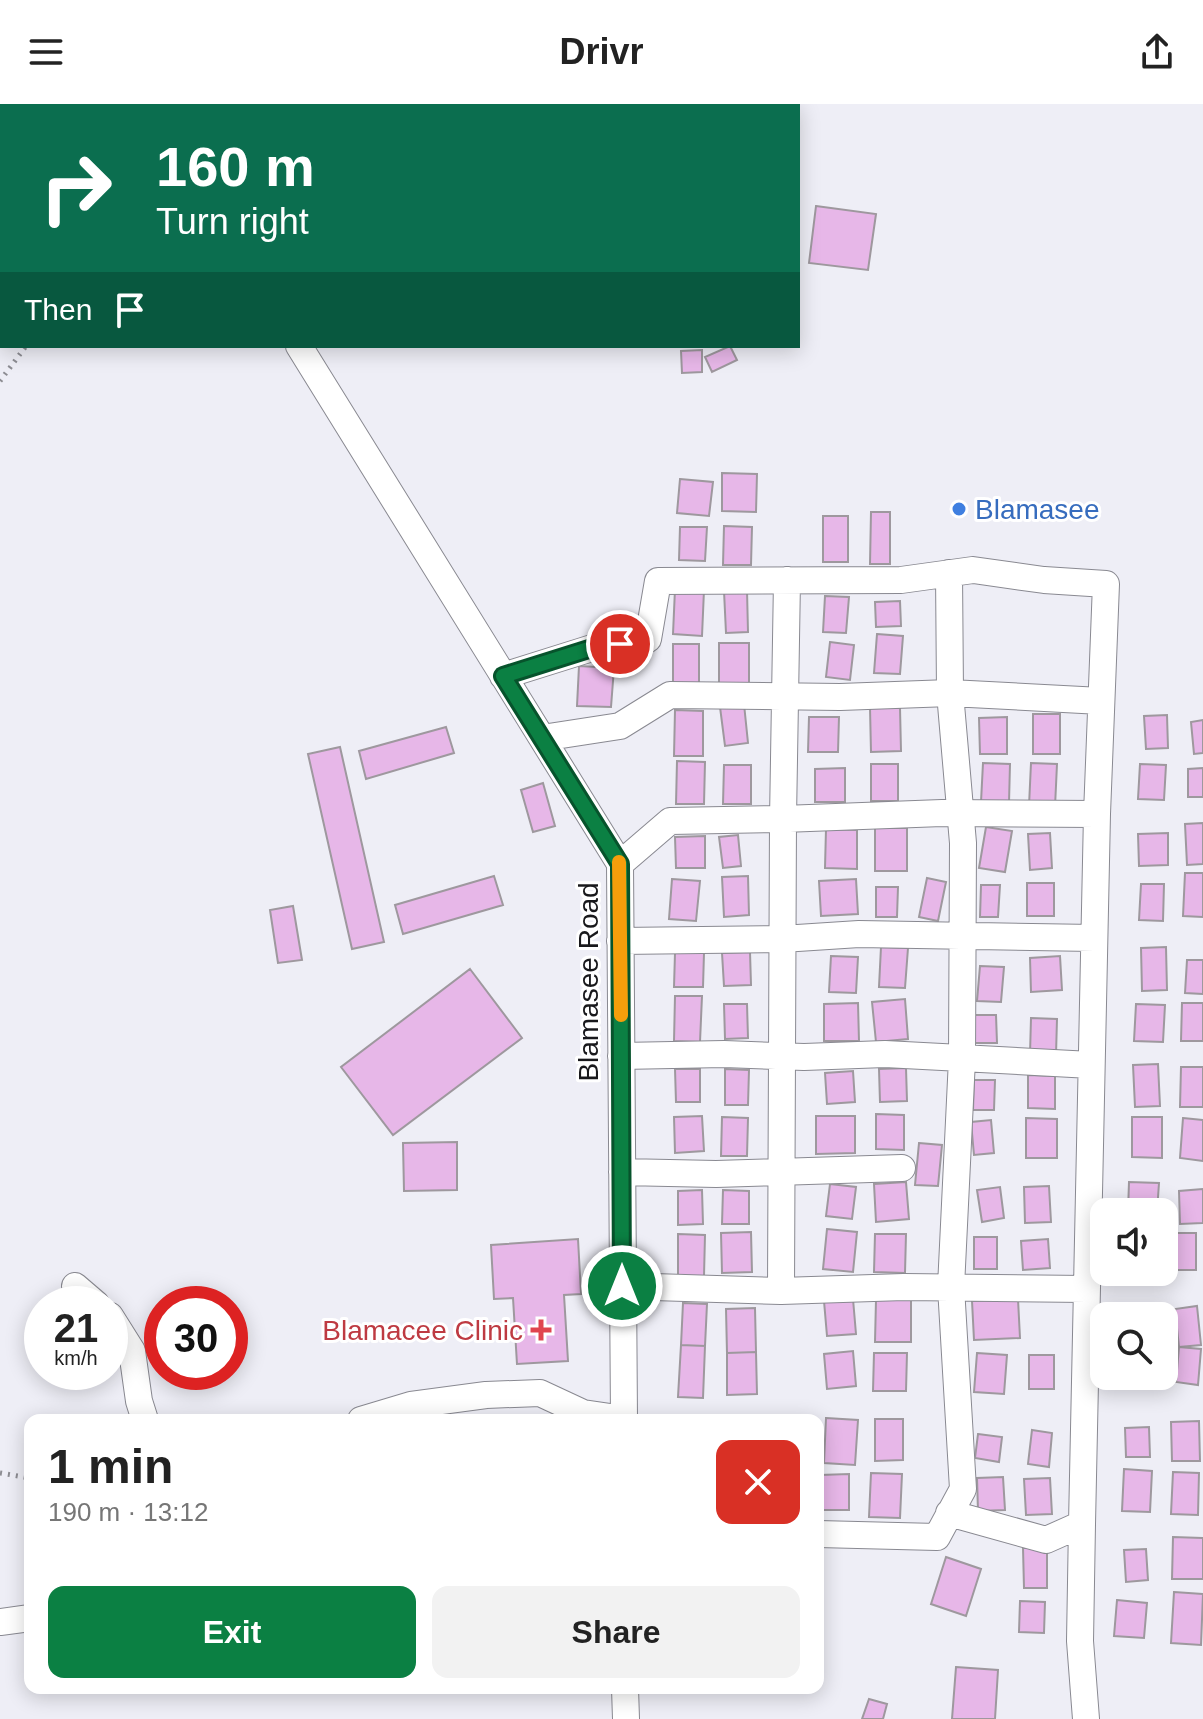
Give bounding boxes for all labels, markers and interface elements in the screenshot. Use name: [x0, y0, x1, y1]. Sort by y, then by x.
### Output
icon: menu: [24, 30, 68, 74]
icon: share: [1135, 30, 1179, 74]
text: Drivr: [559, 31, 644, 72]
text: 160 m: [156, 135, 315, 198]
icon: right: [24, 136, 128, 240]
text: Turn right: [156, 201, 309, 242]
icon: arrive: [108, 288, 152, 332]
text: Then: [24, 293, 92, 326]
place label: Blamasee: [975, 494, 1100, 525]
marker: Blamasee: [950, 500, 968, 518]
pin: [586, 610, 654, 678]
icon: arrive: [598, 622, 642, 666]
street label: Blamasee Road: [573, 882, 604, 1082]
map controls: [1090, 1198, 1178, 1390]
button: sound: [1090, 1198, 1178, 1286]
position arrow: [580, 1244, 664, 1328]
speed limit sign: 30: [144, 1286, 248, 1390]
button: search: [1090, 1302, 1178, 1390]
text: 21: [54, 1306, 98, 1350]
place label: Blamacee Clinic: [322, 1315, 523, 1346]
marker: Blamacee Clinic: [530, 1319, 552, 1341]
text: km/h: [54, 1347, 98, 1369]
text: 1 min: [48, 1440, 173, 1493]
button: close: [716, 1440, 800, 1524]
text: 190 m · 13:12: [48, 1497, 208, 1527]
button: Exit: [48, 1586, 416, 1678]
button: Share: [432, 1586, 800, 1678]

